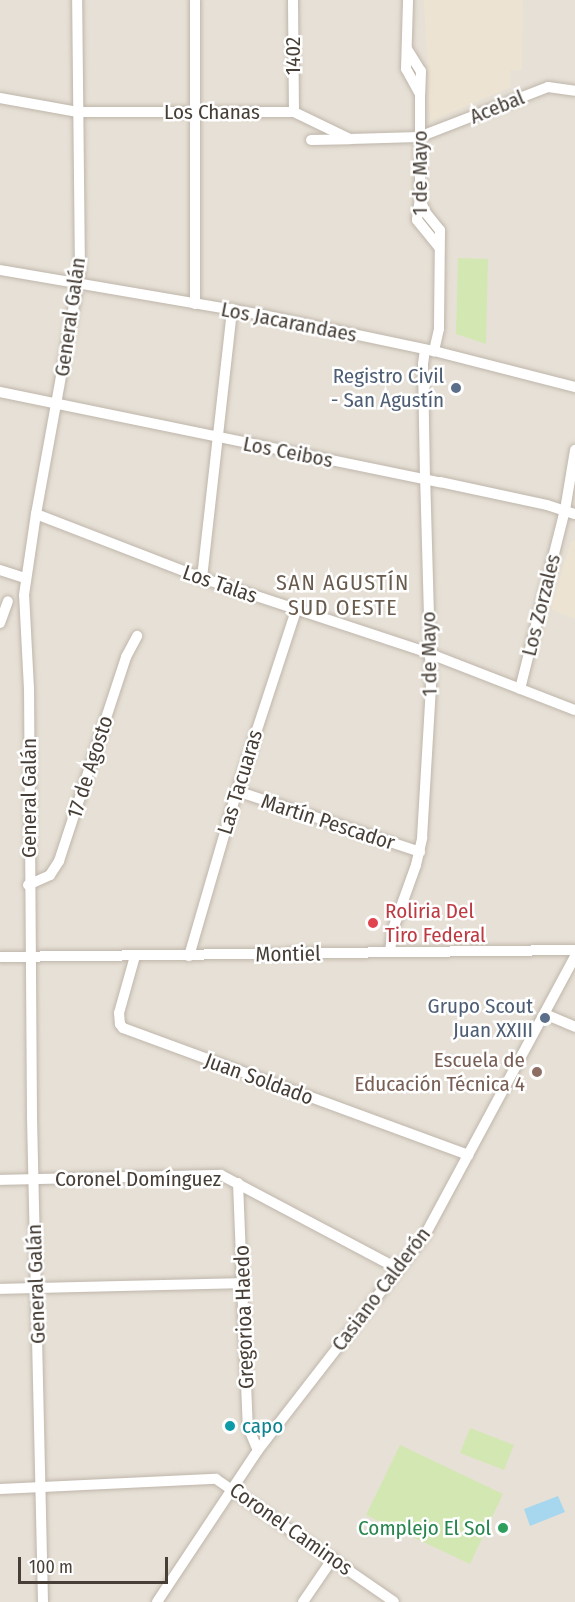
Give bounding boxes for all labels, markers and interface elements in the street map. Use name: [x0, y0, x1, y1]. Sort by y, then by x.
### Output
street label: 1402: [280, 37, 306, 75]
street label: Acebal: [466, 85, 528, 129]
street label: Los Chanas: [164, 99, 260, 125]
street label: 1 de Mayo: [407, 131, 433, 215]
street label: General Galán: [49, 256, 91, 378]
street label: Los Jacarandaes: [219, 296, 359, 348]
place label: Registro Civil - San Agustín: [331, 363, 444, 413]
marker: Registro Civil - San Agustín: [449, 381, 463, 395]
street label: Los Ceibos: [241, 431, 335, 473]
street label: Los Zorzales: [516, 551, 566, 659]
street label: Los Talas: [179, 560, 261, 608]
district label: SAN AGUSTÍN SUD OESTE: [276, 569, 410, 620]
street label: 1 de Mayo: [416, 611, 442, 697]
street label: 17 de Agosto: [62, 713, 118, 821]
street label: Las Tacuaras: [212, 727, 268, 837]
street label: General Galán: [16, 738, 42, 858]
street label: Martín Pescador: [258, 789, 398, 855]
place label: Roliria Del Tiro Federal: [385, 898, 486, 948]
marker: Roliria Del Tiro Federal: [366, 916, 380, 930]
street label: Montiel: [255, 941, 321, 967]
place label: Grupo Scout Juan XXIII: [428, 993, 533, 1043]
marker: Grupo Scout Juan XXIII: [538, 1011, 552, 1025]
place label: Escuela de Educación Técnica 4: [354, 1047, 525, 1097]
street label: Juan Soldado: [201, 1048, 317, 1110]
marker: Escuela de Educación Técnica 4: [530, 1065, 544, 1079]
street label: Coronel Domínguez: [55, 1166, 221, 1192]
street label: Casiano Calderón: [326, 1222, 436, 1356]
street label: General Galán: [21, 1224, 51, 1344]
street label: Gregorioa Haedo: [229, 1245, 259, 1389]
place label: capo: [242, 1413, 283, 1439]
marker: capo: [223, 1419, 237, 1433]
street label: Coronel Caminos: [225, 1477, 357, 1581]
place label: Complejo El Sol: [358, 1515, 491, 1541]
marker: Complejo El Sol: [496, 1521, 510, 1535]
scale bar: [21, 1545, 171, 1583]
text: 100 m: [29, 1556, 73, 1578]

